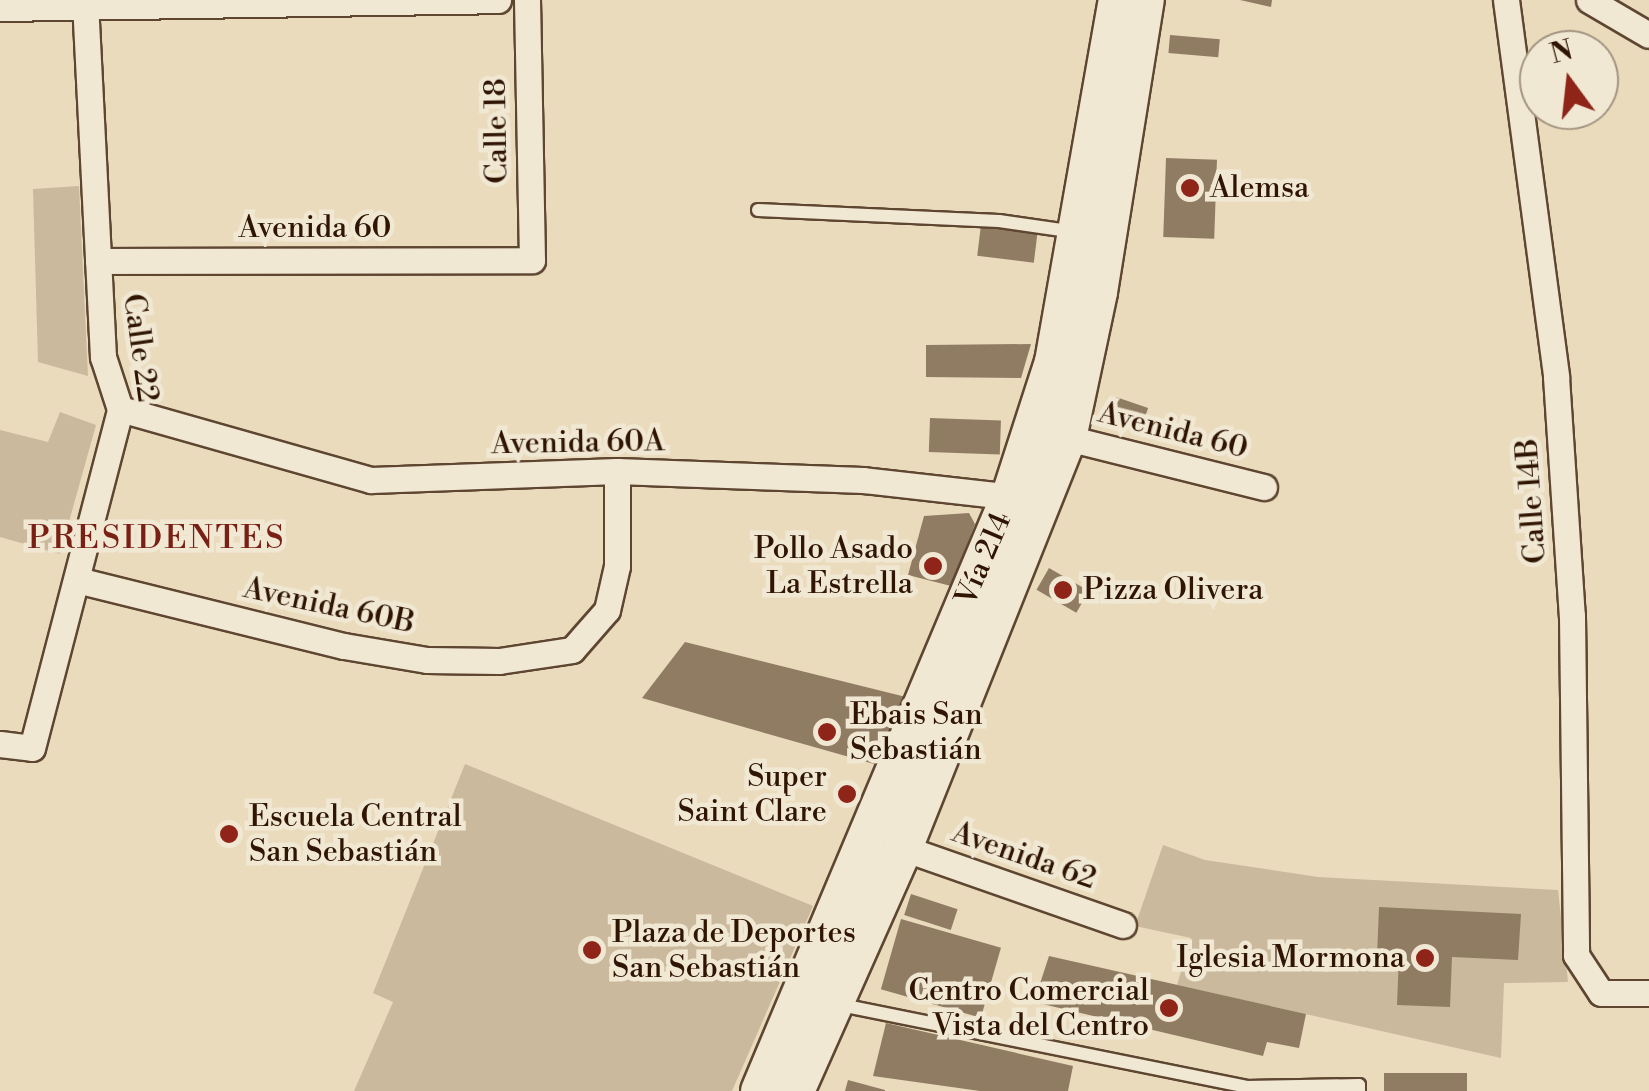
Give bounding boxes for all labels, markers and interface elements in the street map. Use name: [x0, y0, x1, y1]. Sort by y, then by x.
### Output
north arrow: [1519, 30, 1619, 130]
text: N: [1546, 33, 1577, 72]
street label: Calle 18: [478, 78, 516, 184]
place label: Alemsa: [1210, 170, 1309, 206]
marker: Alemsa: [1179, 177, 1201, 199]
street label: Avenida 60: [239, 210, 391, 246]
street label: Calle 22: [115, 291, 165, 405]
street label: Avenida 60: [1094, 395, 1252, 467]
street label: Avenida 60A: [491, 423, 665, 463]
street label: Calle 14B: [1510, 437, 1554, 565]
street label: Vía 214: [948, 507, 1020, 611]
district label: PRESIDENTES: [28, 519, 286, 557]
place label: Pollo Asado La Estrella: [754, 531, 913, 602]
marker: Pollo Asado La Estrella: [922, 555, 944, 577]
street label: Avenida 60B: [240, 570, 418, 642]
place label: Pizza Olivera: [1083, 572, 1263, 608]
marker: Pizza Olivera: [1052, 579, 1074, 601]
place label: Ebais San Sebastián: [850, 697, 983, 768]
marker: Ebais San Sebastián: [814, 719, 840, 745]
place label: Super Saint Clare: [677, 759, 827, 830]
marker: Super Saint Clare: [836, 783, 858, 805]
place label: Escuela Central San Sebastián: [249, 799, 462, 870]
street label: Avenida 62: [947, 815, 1101, 897]
marker: Escuela Central San Sebastián: [218, 823, 240, 845]
place label: Plaza de Deportes San Sebastián: [612, 915, 856, 986]
marker: Plaza de Deportes San Sebastián: [581, 939, 603, 961]
place label: Iglesia Mormona: [1177, 940, 1405, 976]
marker: Iglesia Mormona: [1414, 947, 1436, 969]
place label: Centro Comercial Vista del Centro: [908, 973, 1149, 1044]
marker: Centro Comercial Vista del Centro: [1158, 997, 1180, 1019]

